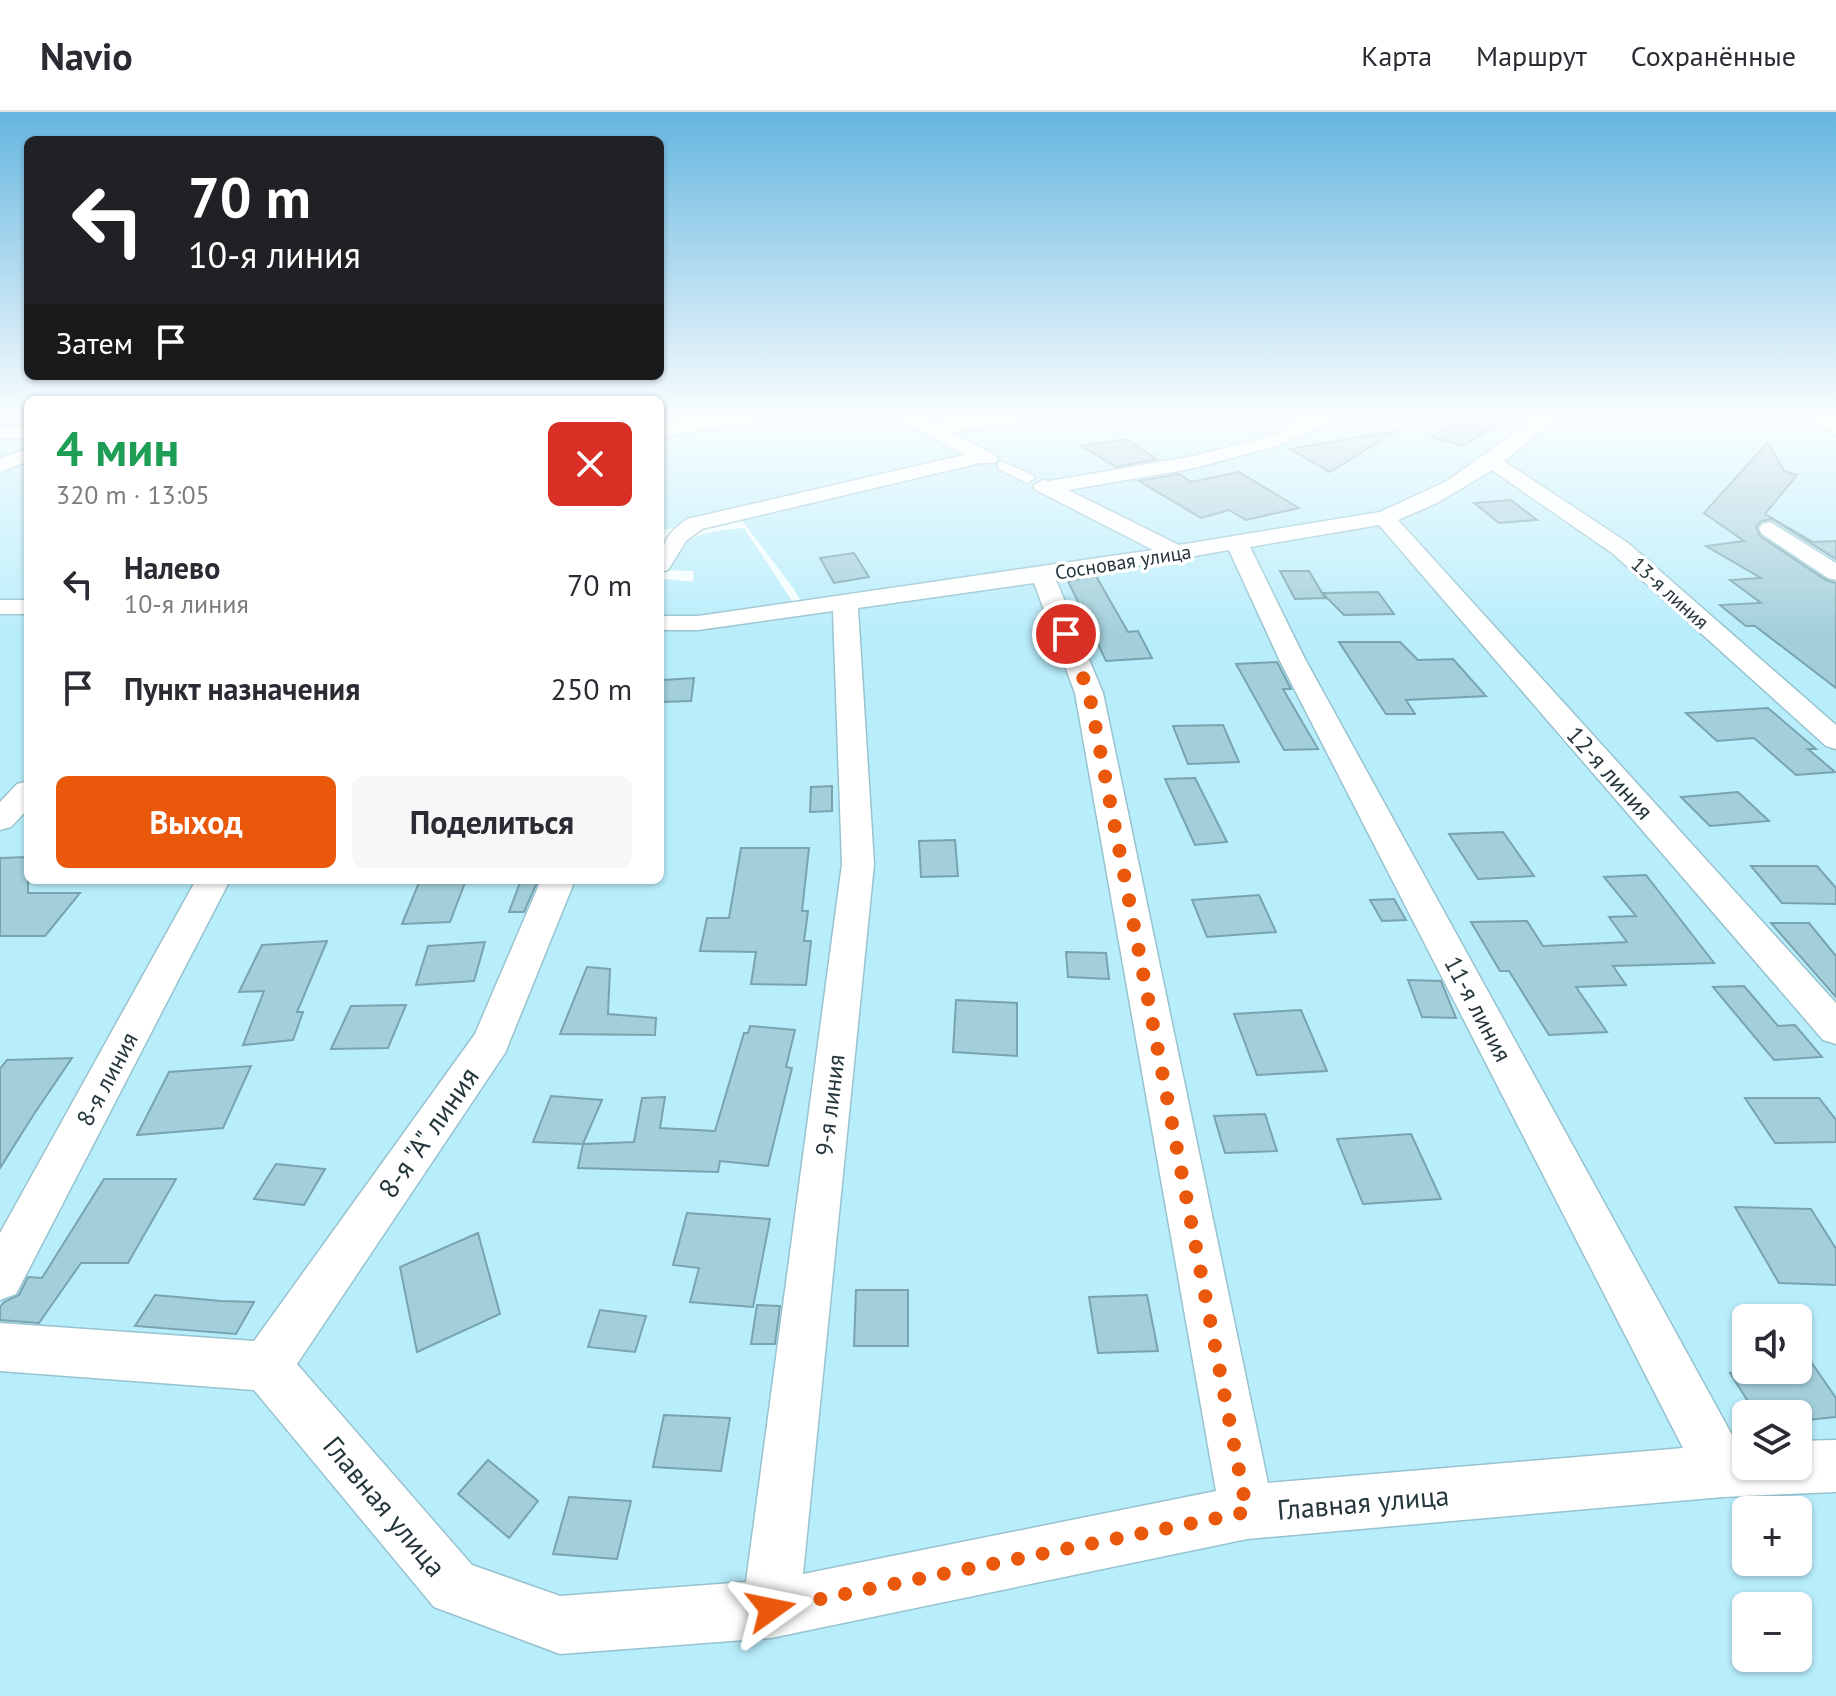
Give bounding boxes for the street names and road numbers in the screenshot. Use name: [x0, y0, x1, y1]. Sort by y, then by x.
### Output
street label: Сосновая улица: [1053, 538, 1193, 586]
street label: 13-я линия: [1626, 551, 1714, 635]
street label: 12-я линия: [1560, 720, 1660, 826]
street label: 11-я линия: [1437, 951, 1519, 1067]
street label: 8-я линия: [69, 1027, 145, 1131]
street label: 9-я линия: [808, 1052, 852, 1158]
street label: 8-я "А" линия: [369, 1059, 487, 1205]
street label: Главная улица: [315, 1428, 455, 1584]
street label: Главная улица: [1275, 1476, 1451, 1528]

